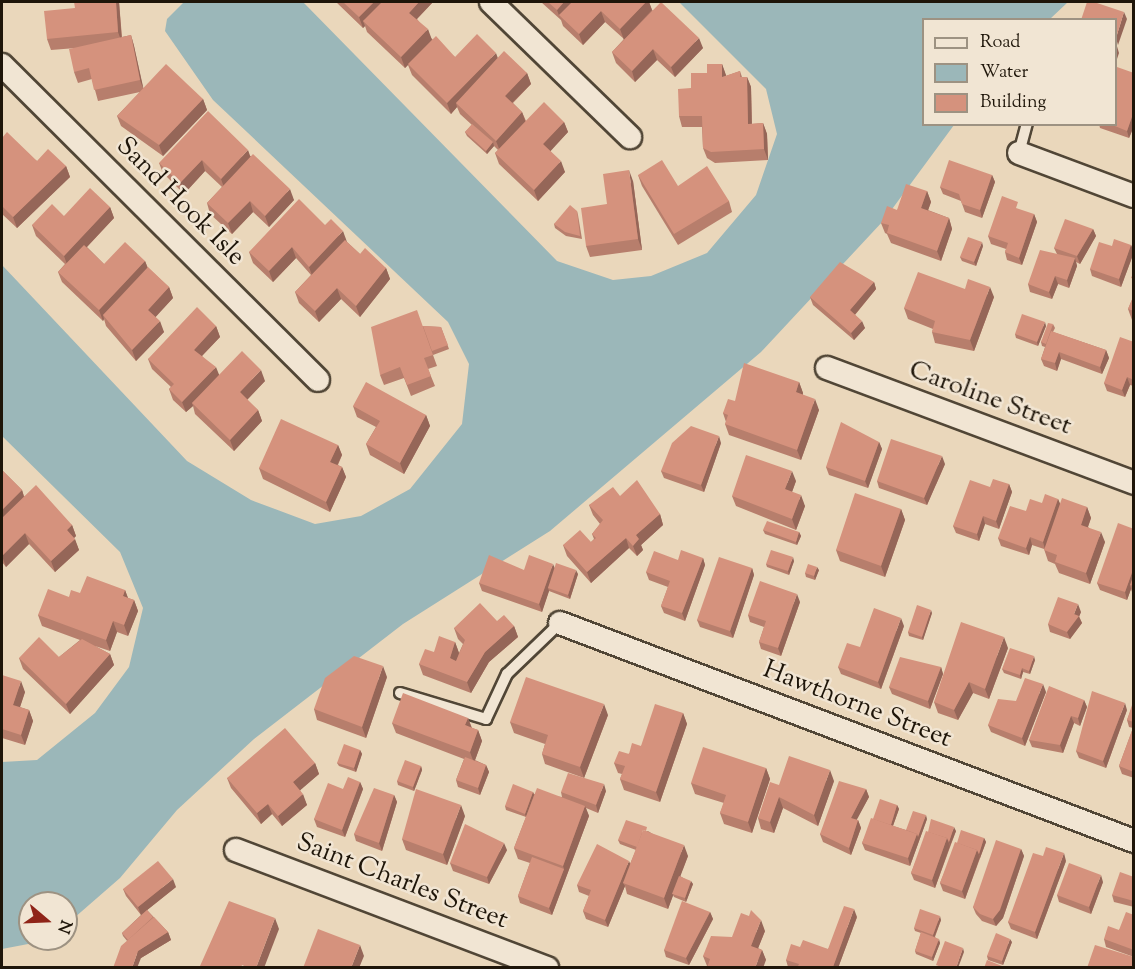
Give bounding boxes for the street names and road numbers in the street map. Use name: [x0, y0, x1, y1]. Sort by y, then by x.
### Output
street label: Sand Hook Isle: [109, 131, 251, 273]
street label: Caroline Street: [905, 355, 1075, 443]
street label: Hawthorne Street: [758, 655, 956, 755]
street label: Saint Charles Street: [292, 827, 512, 937]

